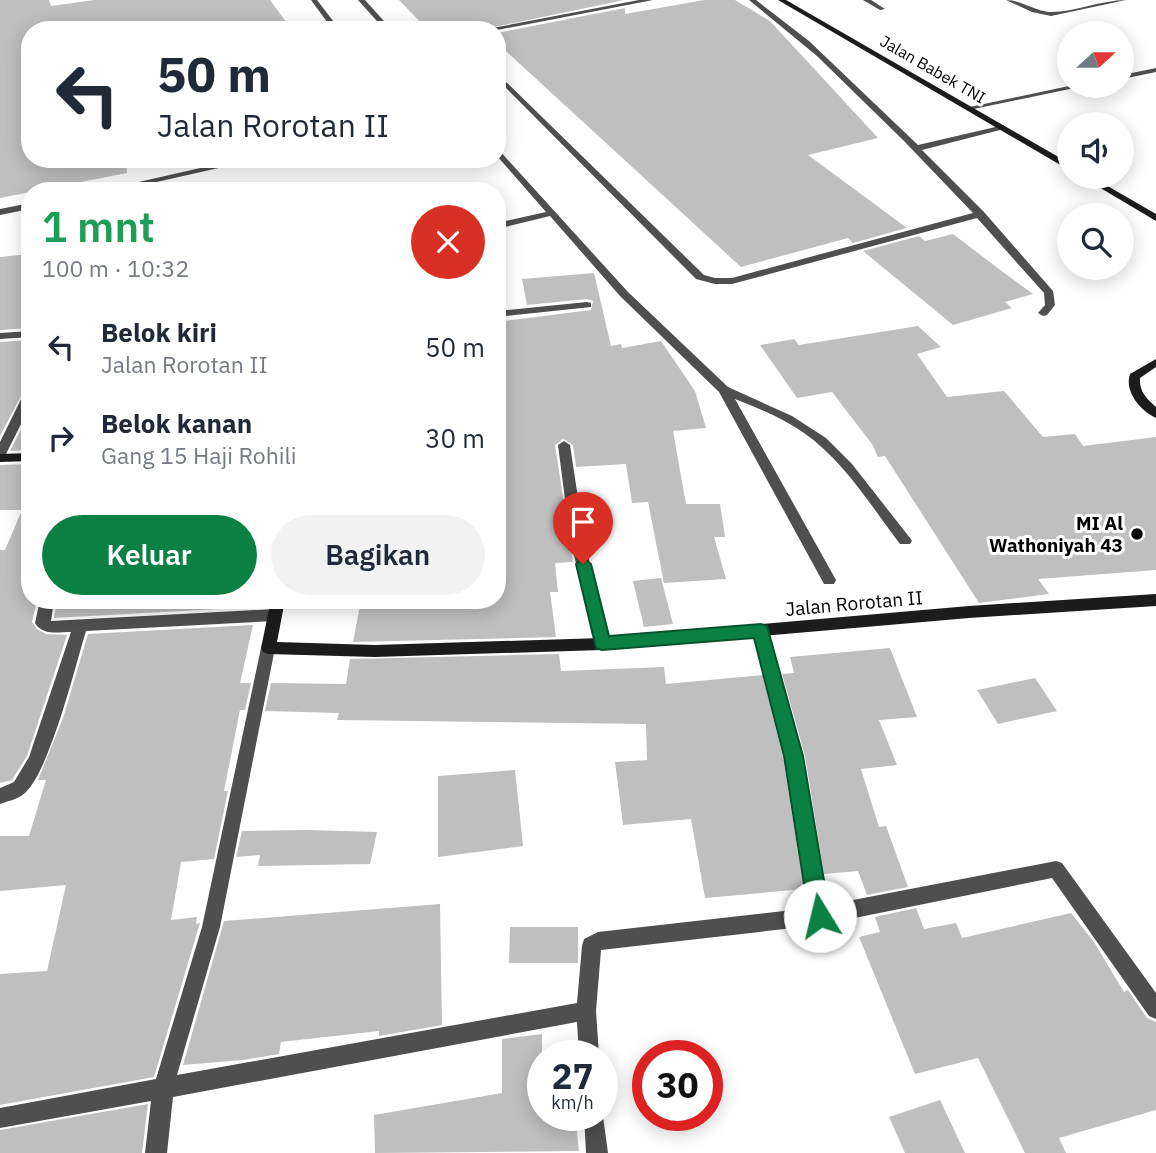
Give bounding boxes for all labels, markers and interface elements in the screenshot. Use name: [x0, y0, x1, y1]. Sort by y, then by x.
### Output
north arrow: [1057, 21, 1134, 98]
map controls: [1057, 21, 1134, 280]
street label: Jalan Babek TNI: [877, 31, 989, 107]
text: 50 m: [157, 42, 271, 105]
icon: left: [42, 49, 133, 140]
text: Jalan Rorotan II: [157, 104, 389, 146]
button: sound: [1057, 112, 1134, 189]
text: 1 mnt: [42, 199, 155, 254]
button: search: [1057, 203, 1134, 280]
button: close: [411, 205, 485, 279]
text: 100 m · 10:32: [42, 253, 189, 283]
text: Belok kiri: [101, 315, 217, 349]
icon: left: [42, 328, 80, 366]
text: 50 m: [425, 330, 485, 364]
text: Jalan Rorotan II: [101, 349, 268, 379]
text: Belok kanan: [101, 406, 252, 440]
icon: right: [42, 419, 80, 457]
text: 30 m: [425, 421, 485, 455]
text: Gang 15 Haji Rohili: [101, 440, 296, 470]
pin: [553, 492, 613, 564]
icon: arrive: [564, 503, 602, 541]
place label: MI Al Wathoniyah 43: [989, 511, 1123, 557]
button: Keluar: [42, 515, 257, 595]
button: Bagikan: [271, 515, 485, 595]
marker: MI Al Wathoniyah 43: [1129, 526, 1145, 542]
street label: Jalan Rorotan II: [784, 585, 924, 621]
position arrow: [783, 879, 857, 953]
speed limit sign: 30: [632, 1040, 723, 1131]
text: 27: [551, 1053, 594, 1099]
text: km/h: [551, 1091, 594, 1114]

